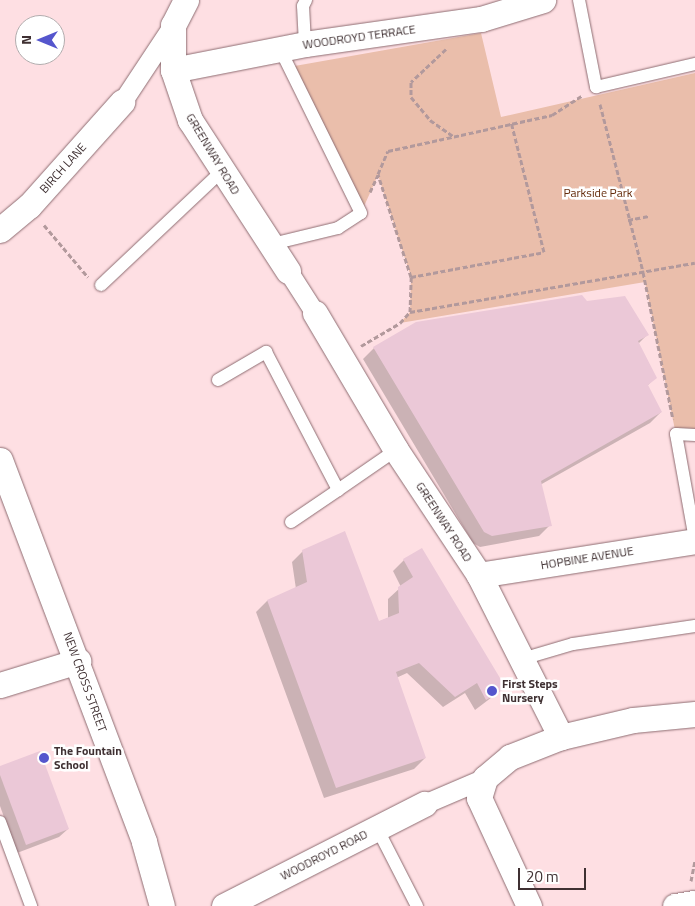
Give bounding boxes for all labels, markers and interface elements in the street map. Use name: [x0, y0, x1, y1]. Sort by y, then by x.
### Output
north arrow: [15, 15, 65, 65]
street label: WOODROYD TERRACE: [302, 22, 416, 52]
text: N: [15, 35, 36, 45]
street label: GREENWAY ROAD: [183, 111, 243, 197]
street label: BIRCH LANE: [37, 140, 89, 196]
park label: Parkside Park: [563, 186, 633, 200]
street label: GREENWAY ROAD: [413, 479, 475, 565]
street label: HOPBINE AVENUE: [540, 544, 634, 572]
street label: NEW CROSS STREET: [60, 630, 110, 734]
place label: First Steps Nursery: [502, 677, 558, 705]
marker: First Steps Nursery: [486, 685, 498, 697]
place label: The Fountain School: [54, 744, 122, 772]
marker: The Fountain School: [38, 752, 50, 764]
street label: WOODROYD ROAD: [278, 827, 370, 883]
scale bar: [520, 858, 588, 890]
text: 20 m: [526, 865, 559, 888]

